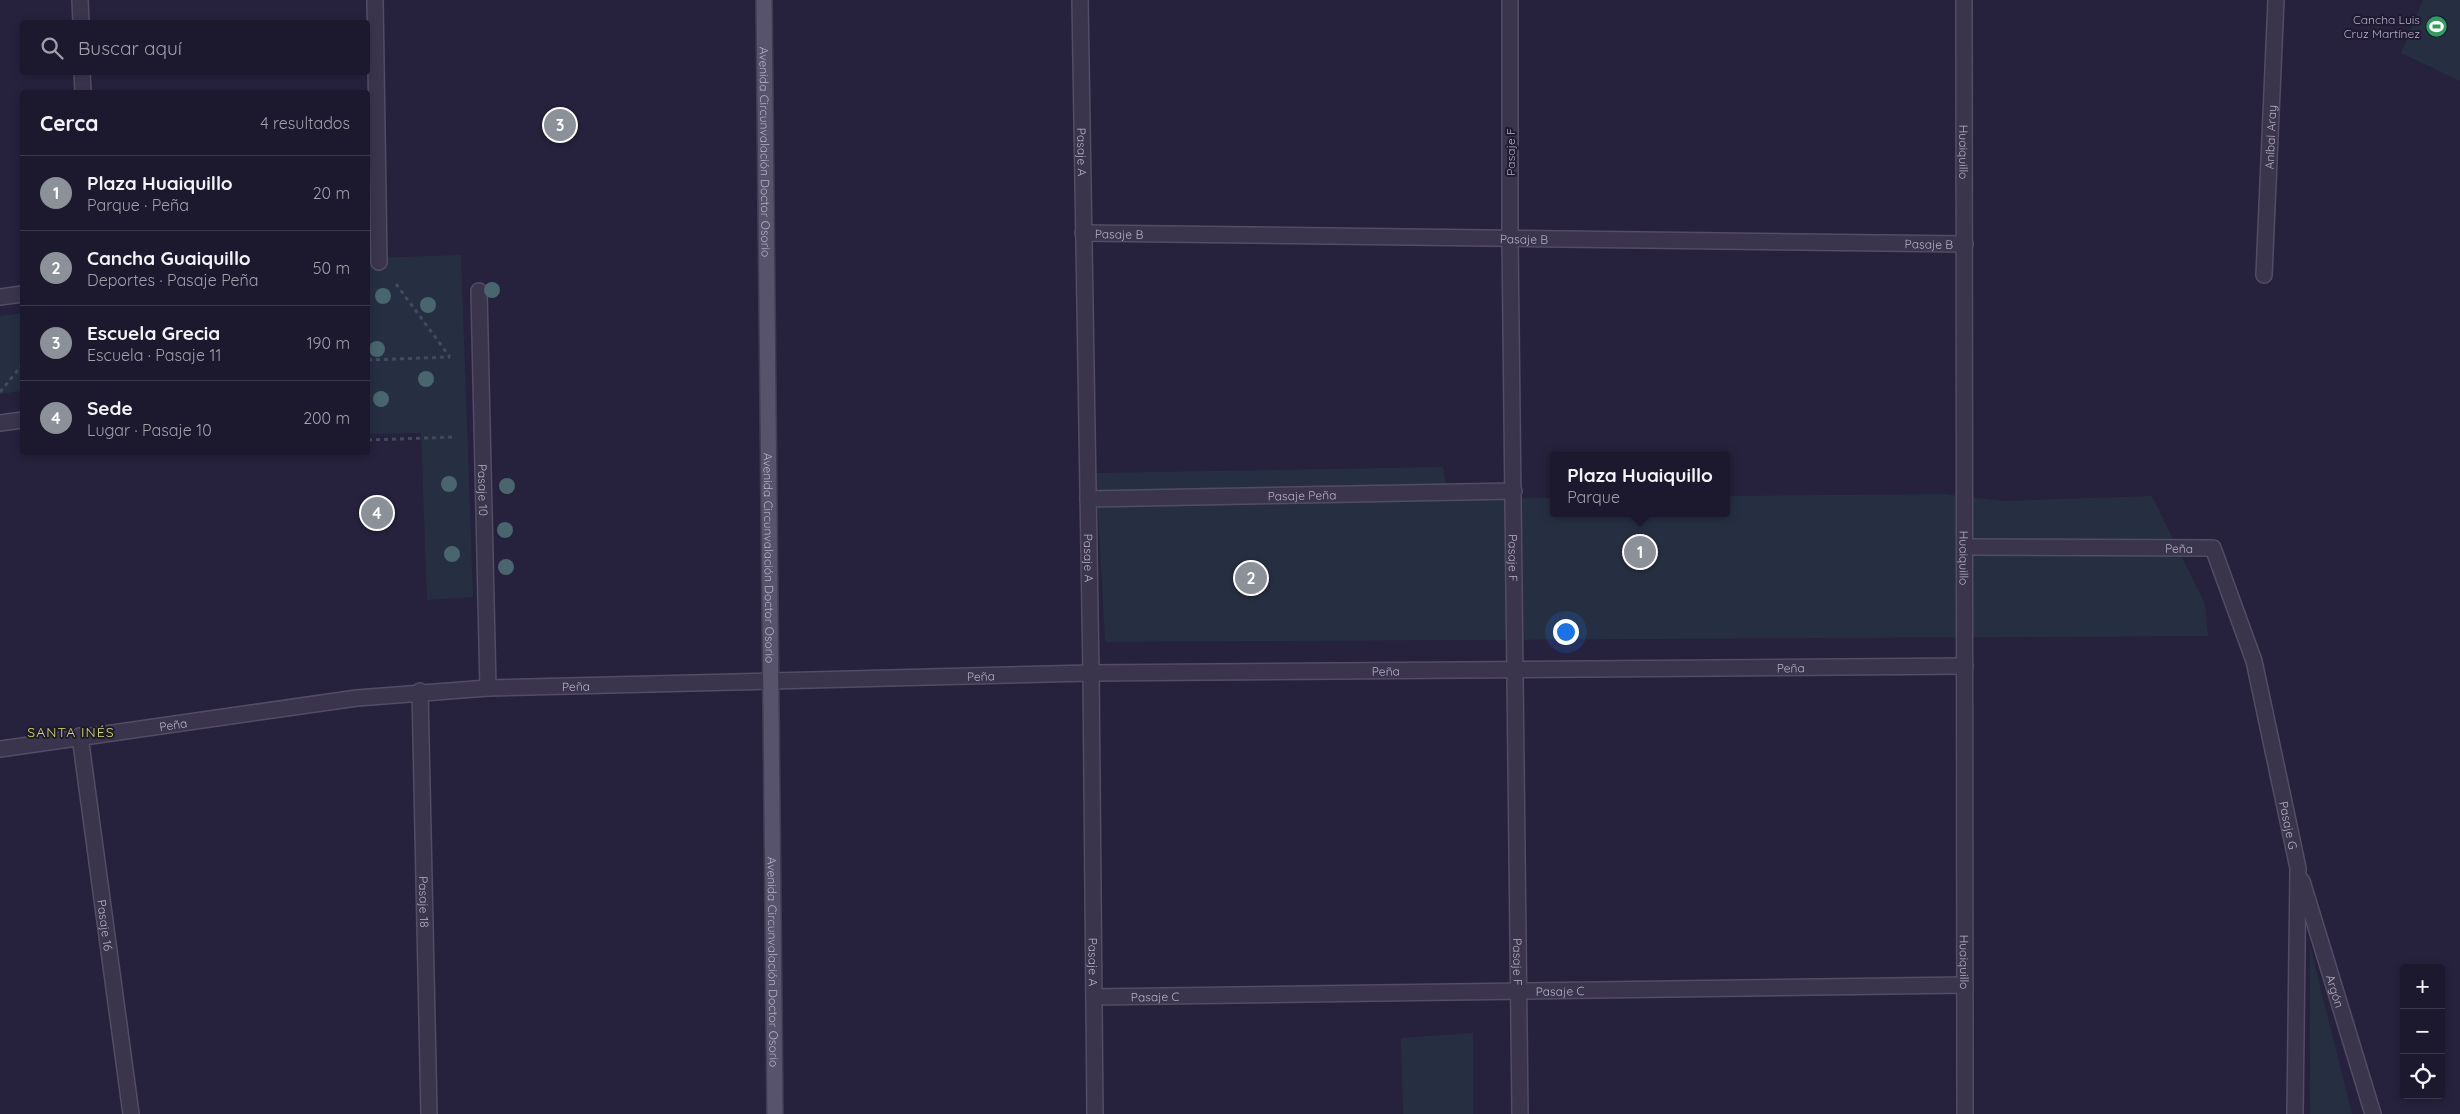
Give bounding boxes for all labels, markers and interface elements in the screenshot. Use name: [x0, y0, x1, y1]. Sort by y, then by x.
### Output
place label: Cancha Luis Cruz Martínez: [2344, 12, 2420, 41]
sports icon: Cancha Luis Cruz Martínez: [2424, 14, 2448, 38]
search box: [20, 20, 370, 75]
icon: search: [38, 34, 66, 62]
text: Buscar aquí: [78, 36, 182, 60]
street label: Avenida Circunvalación Doctor Osorio: [757, 47, 774, 257]
street label: Aníbal Aray: [2261, 105, 2279, 170]
pin: 3: [544, 106, 576, 144]
text: Cerca: [40, 110, 98, 136]
text: 4 resultados: [260, 113, 350, 133]
street label: Huaiquillo: [1957, 125, 1972, 179]
street label: Pasaje A: [1075, 128, 1090, 177]
street label: Pasaje F: [1503, 128, 1518, 176]
text: Plaza Huaiquillo: [87, 171, 233, 195]
text: 1: [53, 183, 59, 203]
text: 20 m: [313, 183, 350, 203]
text: Parque · Peña: [87, 195, 189, 215]
street label: Pasaje B: [1095, 226, 1144, 241]
street label: Pasaje B: [1500, 231, 1549, 246]
street label: Pasaje B: [1905, 236, 1953, 251]
text: Cancha Guaiquillo: [87, 246, 251, 270]
text: 2: [51, 258, 61, 278]
text: 50 m: [313, 258, 350, 278]
text: Deportes · Pasaje Peña: [87, 270, 259, 290]
text: Escuela Grecia: [87, 321, 220, 345]
text: 3: [52, 333, 60, 353]
text: 190 m: [307, 333, 350, 353]
text: Escuela · Pasaje 11: [87, 345, 221, 365]
text: Sede: [87, 396, 133, 420]
text: 4: [51, 408, 61, 428]
text: 200 m: [303, 408, 350, 428]
text: Lugar · Pasaje 10: [87, 420, 212, 440]
popup: [1550, 452, 1730, 517]
street label: Avenida Circunvalación Doctor Osorio: [761, 453, 778, 663]
text: Plaza Huaiquillo: [1567, 463, 1713, 487]
street label: Pasaje 10: [475, 464, 492, 516]
street label: Pasaje Peña: [1267, 487, 1336, 503]
text: Parque: [1567, 487, 1620, 507]
pin: 4: [361, 494, 393, 532]
street label: Huaiquillo: [1957, 531, 1972, 585]
pin: 1: [1624, 533, 1656, 571]
street label: Pasaje A: [1081, 534, 1097, 583]
street label: Pasaje F: [1506, 534, 1521, 582]
street label: Peña: [2165, 540, 2193, 555]
pin: 2: [1235, 559, 1267, 597]
your location: [1553, 619, 1579, 645]
street label: Peña: [1777, 660, 1805, 675]
street label: Peña: [1372, 663, 1400, 678]
street label: Peña: [967, 668, 995, 684]
street label: Peña: [562, 678, 590, 694]
street label: Peña: [158, 715, 188, 734]
district label: SANTA INÉS: [27, 723, 115, 741]
street label: Pasaje G: [2276, 800, 2301, 851]
street label: Avenida Circunvalación Doctor Osorio: [765, 857, 782, 1067]
street label: Pasaje 18: [416, 876, 433, 928]
street label: Pasaje 16: [95, 899, 116, 952]
street label: Huaiquillo: [1957, 935, 1972, 989]
street label: Pasaje A: [1086, 938, 1101, 986]
street label: Pasaje F: [1510, 938, 1526, 986]
map controls: [2400, 964, 2445, 1099]
button: +: [2400, 964, 2445, 1009]
street label: Argón: [2323, 973, 2348, 1009]
street label: Pasaje C: [1536, 983, 1584, 998]
street label: Pasaje C: [1131, 988, 1180, 1004]
button: −: [2400, 1009, 2445, 1054]
button: locate: [2400, 1054, 2445, 1099]

